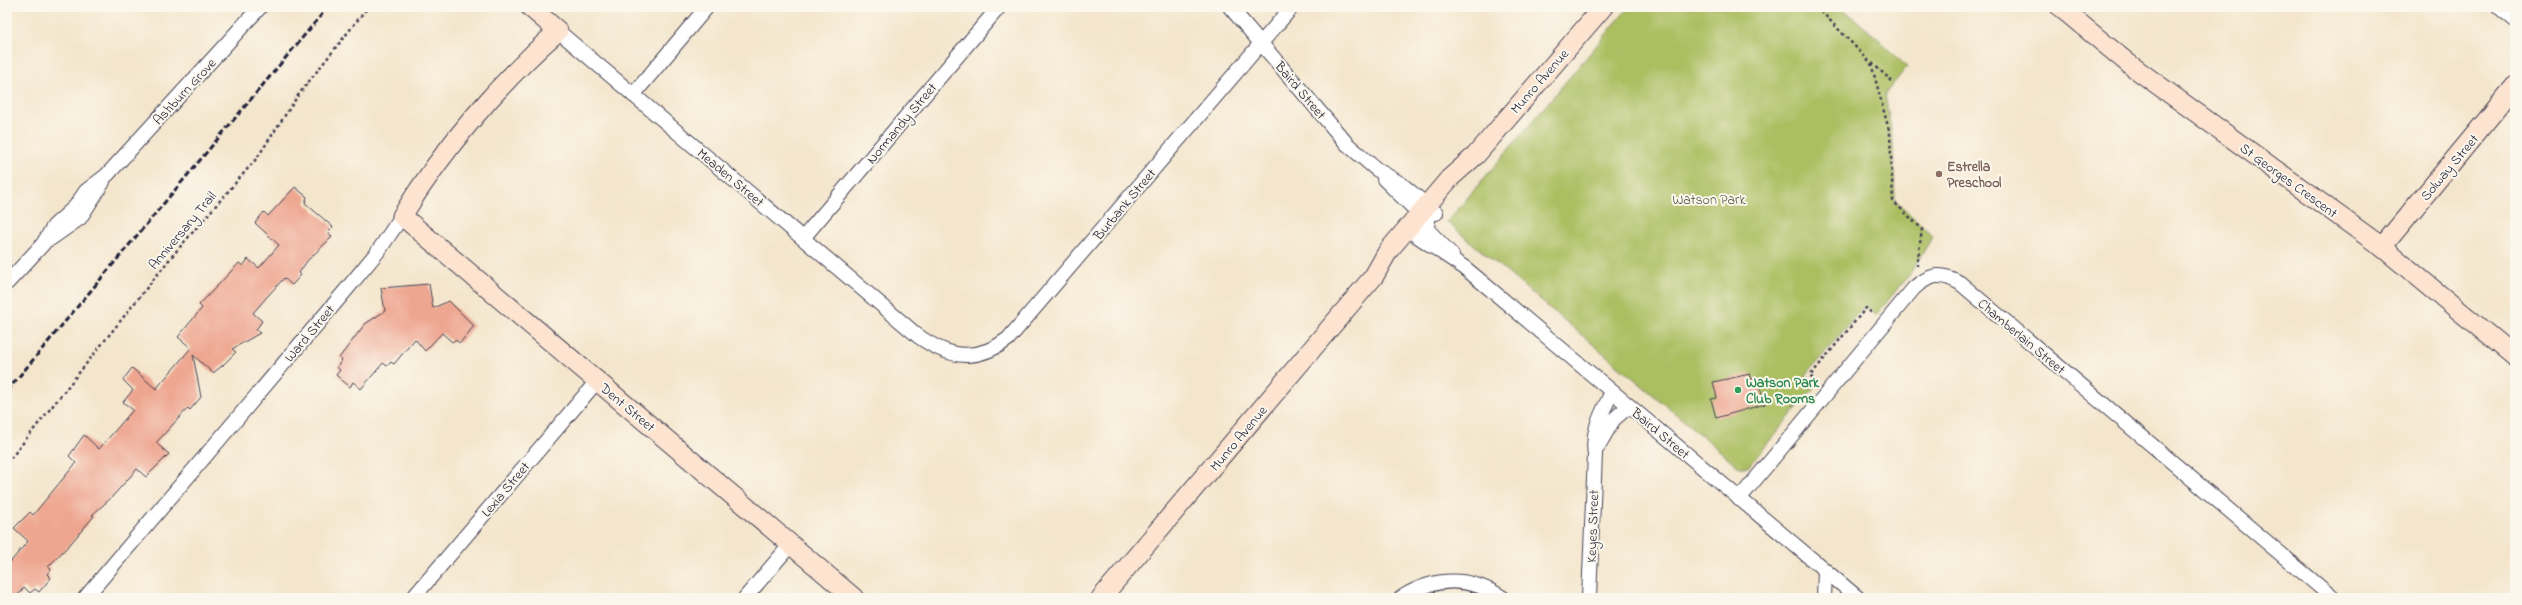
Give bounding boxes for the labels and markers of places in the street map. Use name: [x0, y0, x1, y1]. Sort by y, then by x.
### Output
place label: Estrella Preschool: [1947, 157, 2002, 194]
marker: Estrella Preschool: [1934, 169, 1944, 179]
place label: Watson Park Club Rooms: [1746, 373, 1820, 410]
marker: Watson Park Club Rooms: [1733, 385, 1743, 395]

